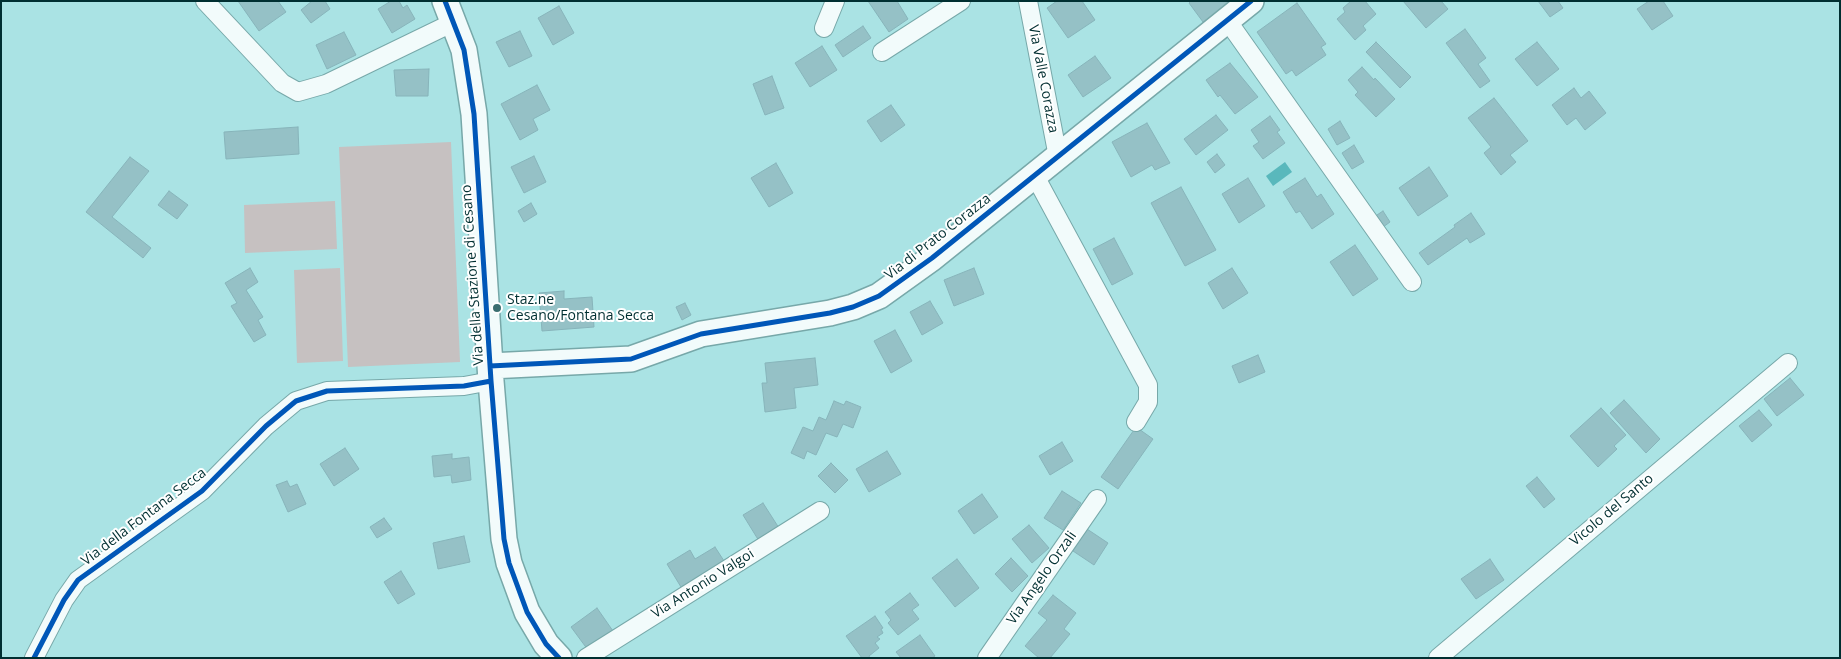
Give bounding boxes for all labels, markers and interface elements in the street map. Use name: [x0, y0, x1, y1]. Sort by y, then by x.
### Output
street label: Via Valle Corazza: [1024, 24, 1062, 134]
street label: Via della Stazione di Cesano: [458, 184, 488, 366]
street label: Via di Prato Corazza: [882, 190, 994, 284]
place label: Staz.ne Cesano/Fontana Secca: [507, 292, 654, 324]
marker: Staz.ne Cesano/Fontana Secca: [491, 302, 503, 314]
street label: Via della Fontana Secca: [78, 465, 210, 569]
street label: Vicolo del Santo: [1567, 470, 1657, 550]
street label: Via Angelo Orzali: [1004, 528, 1080, 628]
street label: Via Antonio Valgoi: [649, 546, 757, 622]

